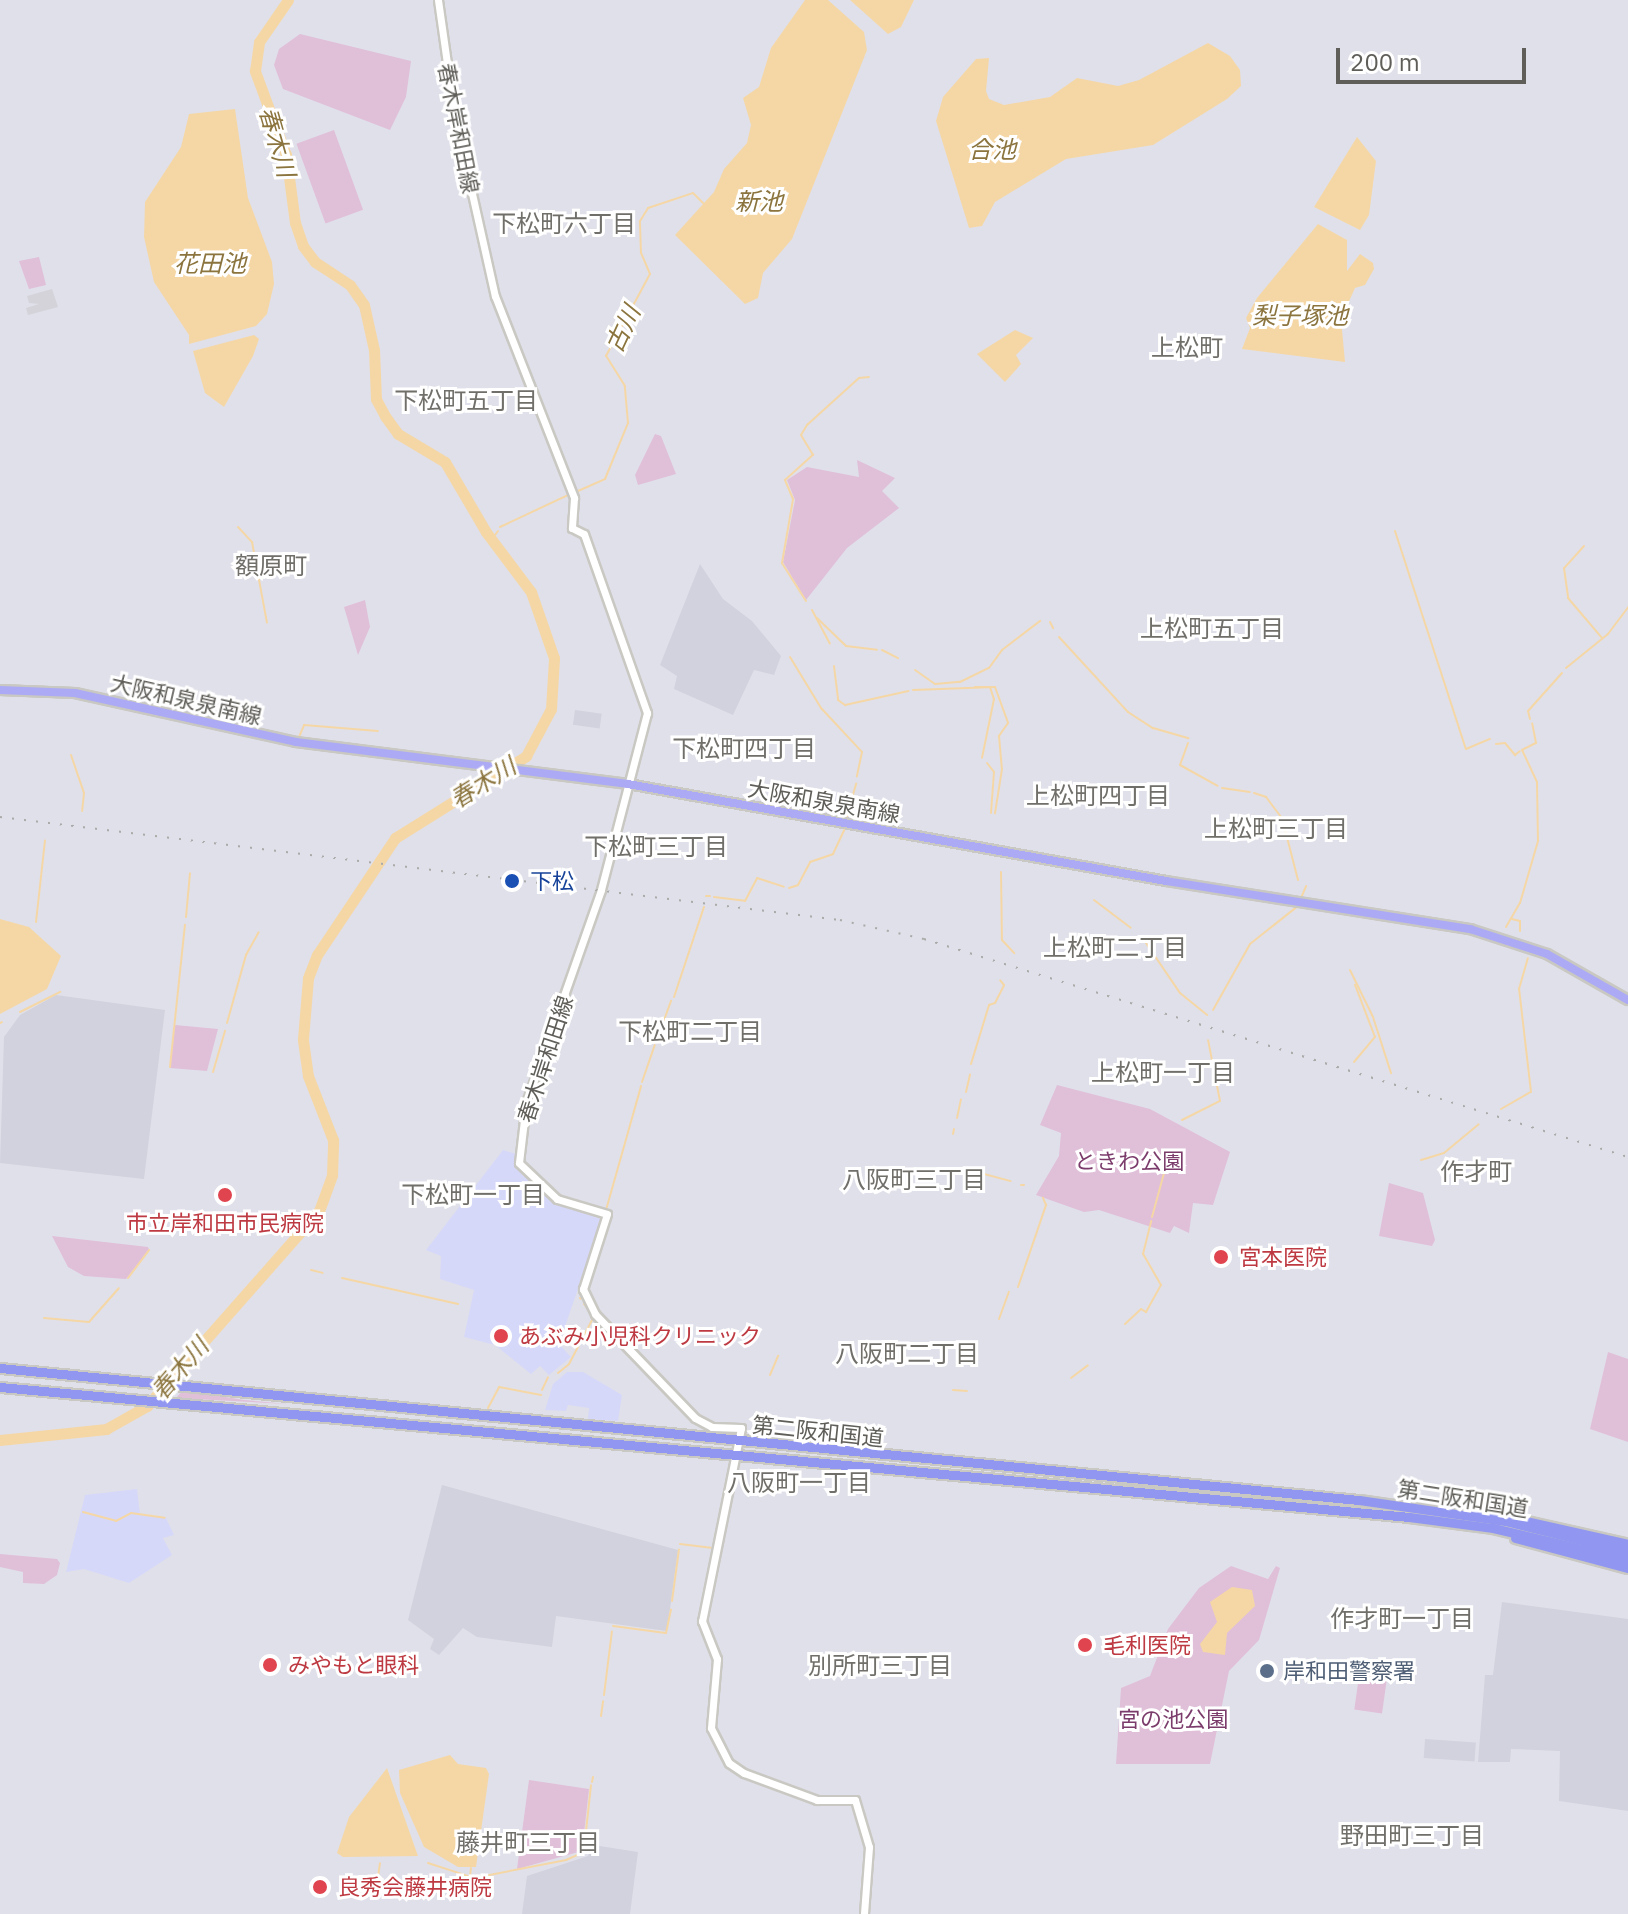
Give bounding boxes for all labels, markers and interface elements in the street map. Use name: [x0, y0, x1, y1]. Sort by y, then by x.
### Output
scale bar: [1340, 32, 1530, 82]
text: 200 m: [1350, 46, 1420, 78]
street label: 春木岸和田線: [433, 61, 485, 195]
water label: 春木川: [253, 103, 301, 181]
water label: 合池: [968, 136, 1016, 164]
water label: 新池: [735, 188, 783, 216]
district label: 下松町六丁目: [492, 210, 636, 238]
water label: 花田池: [174, 250, 246, 278]
water label: 古川: [600, 301, 646, 357]
water label: 梨子塚池: [1252, 302, 1348, 330]
district label: 上松町: [1151, 334, 1223, 362]
district label: 下松町五丁目: [394, 387, 538, 415]
district label: 額原町: [235, 552, 307, 580]
district label: 上松町五丁目: [1140, 615, 1284, 643]
street label: 大阪和泉泉南線: [108, 669, 264, 729]
district label: 下松町四丁目: [672, 735, 816, 763]
water label: 春木川: [445, 752, 521, 814]
street label: 大阪和泉泉南線: [746, 775, 902, 827]
district label: 上松町四丁目: [1026, 782, 1170, 810]
district label: 上松町三丁目: [1204, 815, 1348, 843]
district label: 下松町三丁目: [584, 833, 728, 861]
place label: 下松: [530, 868, 574, 894]
marker: 下松: [501, 870, 523, 892]
district label: 上松町二丁目: [1043, 934, 1187, 962]
street label: 春木岸和田線: [512, 992, 578, 1126]
district label: 下松町二丁目: [618, 1018, 762, 1046]
district label: 上松町一丁目: [1091, 1059, 1235, 1087]
park label: ときわ公園: [1074, 1148, 1184, 1174]
district label: 作才町: [1440, 1158, 1512, 1186]
district label: 八阪町三丁目: [842, 1166, 986, 1194]
district label: 下松町一丁目: [401, 1181, 545, 1209]
marker: 市立岸和田市民病院: [214, 1184, 236, 1206]
place label: 市立岸和田市民病院: [126, 1210, 324, 1236]
place label: 宮本医院: [1239, 1244, 1327, 1270]
marker: 宮本医院: [1210, 1246, 1232, 1268]
place label: あぶみ小児科クリニック: [519, 1323, 761, 1349]
marker: あぶみ小児科クリニック: [490, 1325, 512, 1347]
water label: 春木川: [146, 1332, 214, 1406]
district label: 八阪町二丁目: [835, 1340, 979, 1368]
street label: 第二阪和国道: [751, 1411, 885, 1451]
district label: 八阪町一丁目: [727, 1469, 871, 1497]
street label: 第二阪和国道: [1396, 1475, 1530, 1521]
district label: 作才町一丁目: [1330, 1605, 1474, 1633]
place label: 毛利医院: [1103, 1632, 1191, 1658]
marker: 毛利医院: [1074, 1634, 1096, 1656]
place label: みやもと眼科: [288, 1652, 420, 1678]
district label: 別所町三丁目: [808, 1652, 952, 1680]
marker: みやもと眼科: [259, 1654, 281, 1676]
place label: 岸和田警察署: [1283, 1658, 1415, 1684]
marker: 岸和田警察署: [1258, 1662, 1276, 1680]
park label: 宮の池公園: [1118, 1706, 1228, 1732]
district label: 野田町三丁目: [1340, 1822, 1484, 1850]
district label: 藤井町三丁目: [456, 1829, 600, 1857]
place label: 良秀会藤井病院: [338, 1874, 492, 1900]
marker: 良秀会藤井病院: [309, 1876, 331, 1898]

